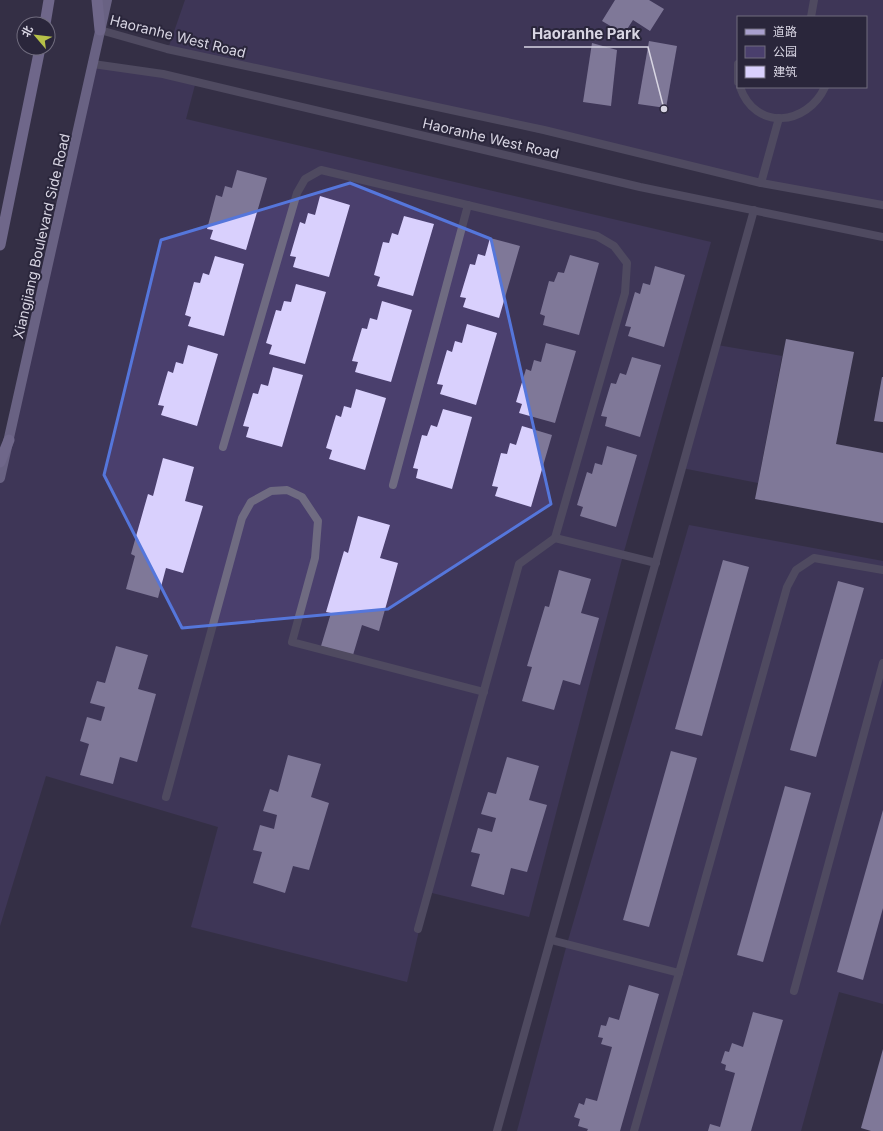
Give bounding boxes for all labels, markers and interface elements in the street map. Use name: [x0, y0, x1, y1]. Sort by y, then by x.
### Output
street label: Haoranhe West Road: [108, 11, 248, 61]
north arrow: [16, 16, 56, 56]
legend: [737, 16, 867, 88]
callout: Haoranhe Park: [524, 20, 648, 47]
text: 北: [18, 23, 36, 39]
text: Haoranhe Park: [532, 24, 640, 43]
text: 道路: [773, 24, 797, 39]
text: 公园: [773, 44, 797, 59]
text: 建筑: [773, 64, 797, 79]
street label: Haoranhe West Road: [421, 114, 561, 162]
street label: Xiangjiang Boulevard Side Road: [9, 132, 73, 340]

